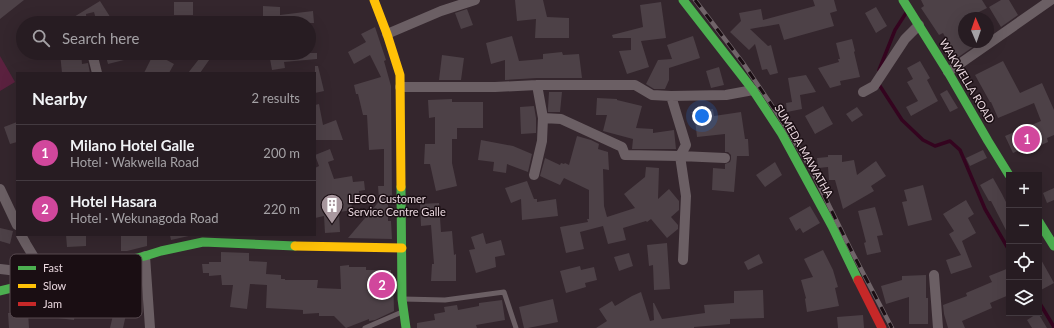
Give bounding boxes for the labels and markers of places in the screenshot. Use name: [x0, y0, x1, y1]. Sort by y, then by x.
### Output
pin: 1: [1014, 124, 1040, 154]
building icon: LECO Customer Service Centre Galle: [319, 192, 345, 225]
place label: LECO Customer Service Centre Galle: [348, 192, 446, 218]
pin: 2: [369, 270, 395, 300]

